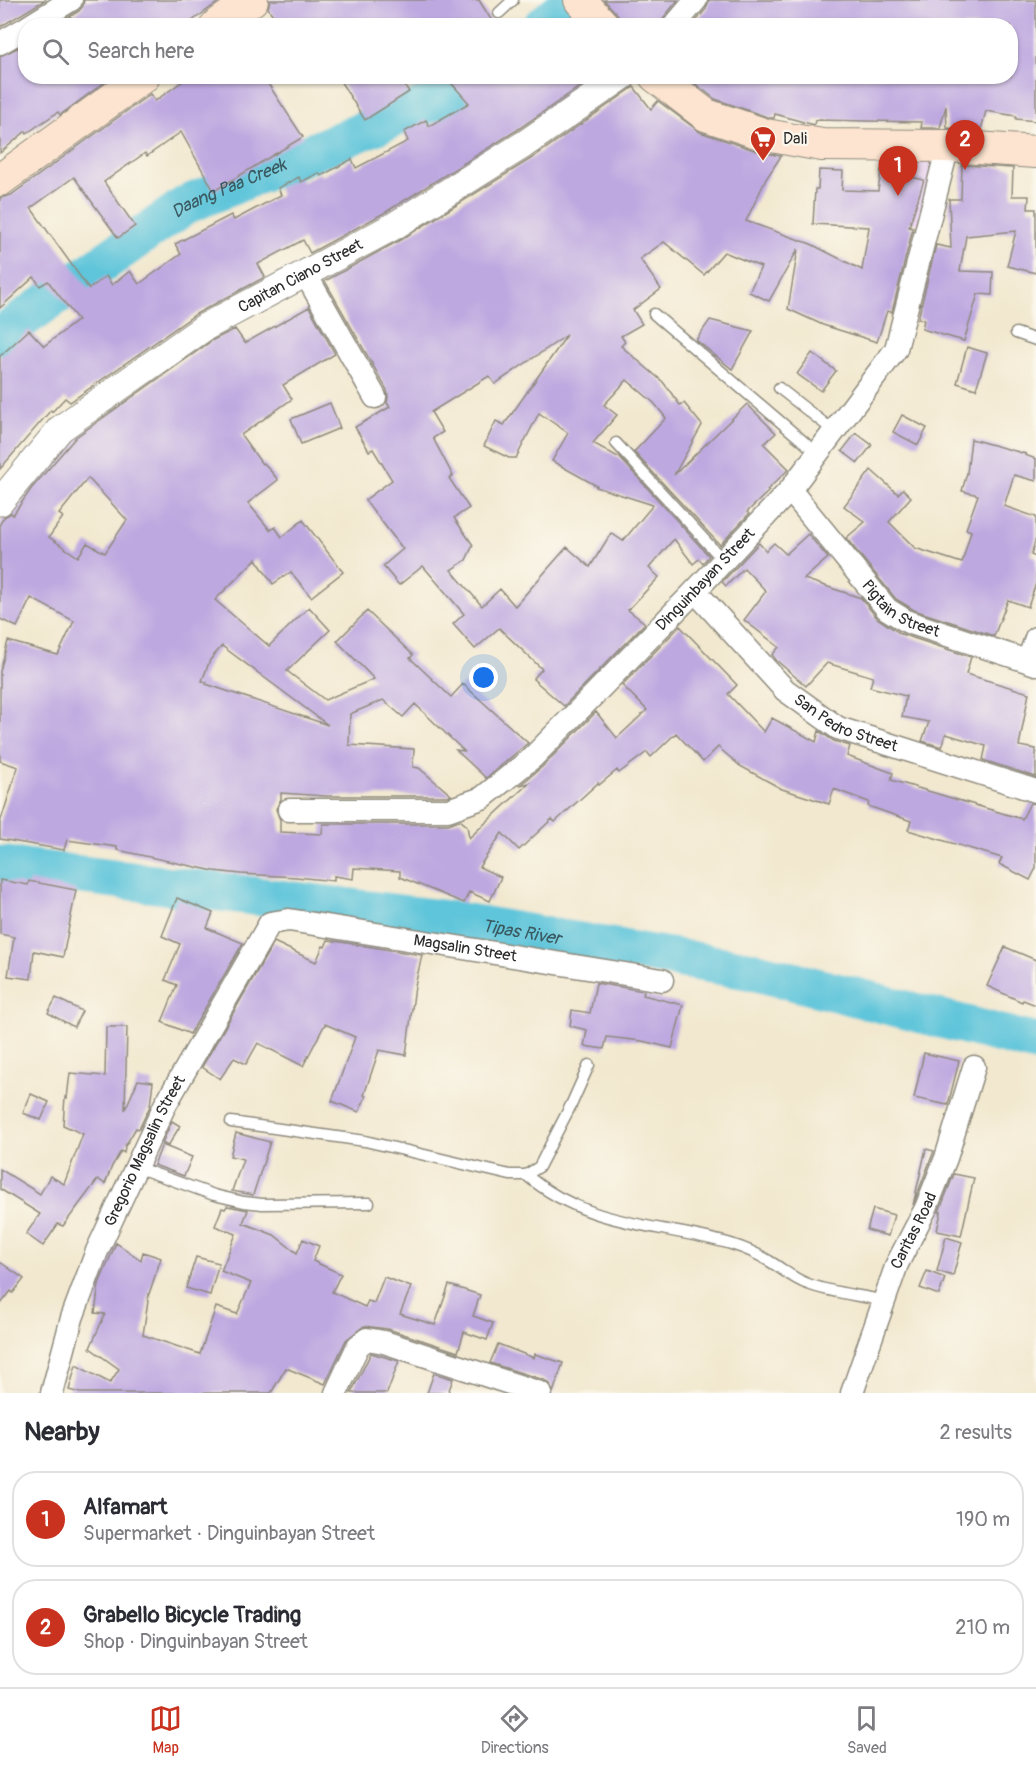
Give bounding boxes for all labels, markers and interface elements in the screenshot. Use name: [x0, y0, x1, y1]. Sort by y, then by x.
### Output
search box: [18, 18, 1018, 84]
icon: search: [39, 35, 72, 68]
text: Search here: [87, 37, 194, 65]
pin: 2: [946, 120, 984, 170]
supermarket icon: Dali: [748, 124, 778, 162]
place label: Dali: [783, 129, 807, 149]
pin: 1: [878, 146, 918, 196]
water label: Daang Paa Creek: [167, 152, 291, 223]
street label: Capitan Ciano Street: [235, 234, 367, 317]
street label: Dinguinbayan Street: [652, 523, 759, 635]
street label: Pigtain Street: [857, 576, 943, 642]
your location: [469, 663, 498, 692]
street label: San Pedro Street: [790, 689, 901, 757]
water label: Tipas River: [480, 914, 565, 950]
street label: Magsalin Street: [412, 930, 519, 967]
street label: Gregorio Magsalin Street: [100, 1071, 190, 1230]
street label: Caritas Road: [886, 1189, 941, 1273]
text: Nearby: [24, 1416, 100, 1448]
text: 2 results: [940, 1420, 1012, 1445]
text: Alfamart: [83, 1493, 167, 1521]
text: 1: [42, 1507, 49, 1532]
text: 190 m: [956, 1507, 1010, 1532]
text: Supermarket · Dinguinbayan Street: [83, 1521, 375, 1546]
text: Grabello Bicycle Trading: [83, 1601, 301, 1629]
text: 2: [40, 1615, 51, 1640]
text: 210 m: [955, 1615, 1010, 1640]
text: Shop · Dinguinbayan Street: [83, 1629, 308, 1654]
tab: Map: [149, 1702, 182, 1758]
tab: Directions: [481, 1702, 549, 1758]
tab: Saved: [847, 1702, 887, 1758]

